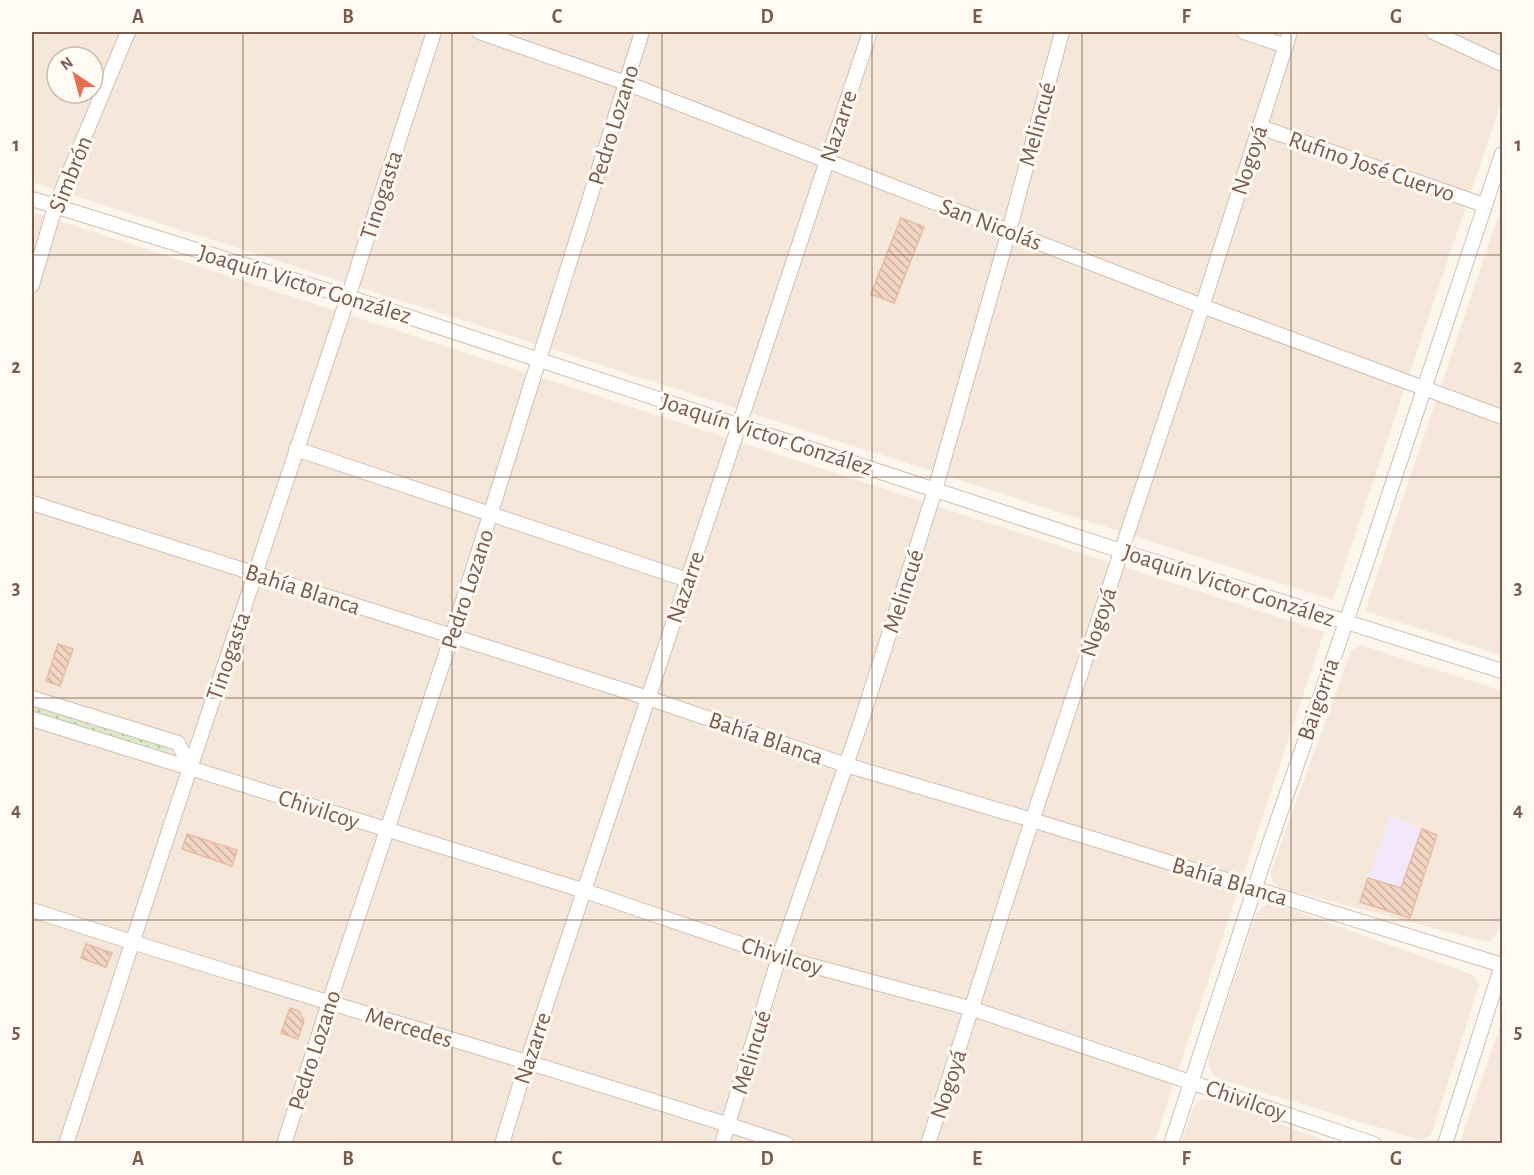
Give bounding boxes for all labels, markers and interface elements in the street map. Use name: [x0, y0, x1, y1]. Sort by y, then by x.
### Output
text: A: [132, 7, 144, 27]
text: B: [342, 7, 354, 27]
text: C: [552, 7, 563, 27]
text: D: [760, 7, 774, 27]
text: E: [972, 7, 982, 27]
text: F: [1181, 7, 1191, 27]
text: G: [1390, 7, 1402, 27]
north arrow: [45, 45, 105, 105]
text: N: [58, 54, 76, 73]
street label: Pedro Lozano: [584, 62, 644, 188]
street label: Melincué: [1015, 80, 1061, 169]
street label: Nazarre: [816, 87, 862, 165]
street label: Nogoyá: [1227, 122, 1272, 198]
street label: Rufino José Cuervo: [1285, 127, 1458, 207]
street label: Simbrón: [45, 133, 97, 216]
text: 1: [12, 135, 20, 155]
text: 1: [1514, 135, 1522, 155]
street label: Tinogasta: [356, 148, 408, 243]
street label: San Nicolás: [936, 195, 1045, 255]
street label: Joaquín Victor González: [195, 241, 414, 329]
text: 2: [11, 357, 21, 377]
text: 2: [1513, 357, 1523, 377]
street label: Joaquín Victor González: [658, 389, 876, 481]
street label: Pedro Lozano: [437, 526, 499, 652]
street label: Joaquín Victor González: [1120, 540, 1338, 632]
street label: Melincué: [879, 547, 929, 636]
street label: Nazarre: [663, 548, 709, 626]
street label: Bahía Blanca: [242, 560, 363, 620]
text: 3: [12, 578, 20, 598]
text: 3: [1514, 578, 1522, 598]
street label: Nogoyá: [1076, 584, 1121, 660]
street label: Tinogasta: [203, 609, 255, 704]
street label: Baigorria: [1294, 655, 1344, 744]
street label: Bahía Blanca: [705, 708, 826, 770]
street label: Chivilcoy: [275, 786, 362, 834]
text: 4: [11, 800, 21, 820]
text: 4: [1513, 800, 1523, 820]
street label: Bahía Blanca: [1169, 853, 1290, 911]
street label: Chivilcoy: [738, 933, 825, 981]
street label: Pedro Lozano: [284, 987, 346, 1113]
street label: Mercedes: [362, 1003, 455, 1053]
street label: Melincué: [728, 1008, 776, 1097]
street label: Nazarre: [510, 1009, 556, 1087]
text: 5: [12, 1022, 20, 1042]
text: 5: [1514, 1022, 1522, 1042]
street label: Nogoyá: [926, 1046, 971, 1122]
street label: Chivilcoy: [1202, 1076, 1289, 1126]
text: A: [132, 1149, 144, 1169]
text: B: [342, 1149, 354, 1169]
text: C: [552, 1149, 563, 1169]
text: D: [760, 1149, 774, 1169]
text: E: [972, 1149, 982, 1169]
text: F: [1181, 1149, 1191, 1169]
text: G: [1390, 1149, 1402, 1169]

